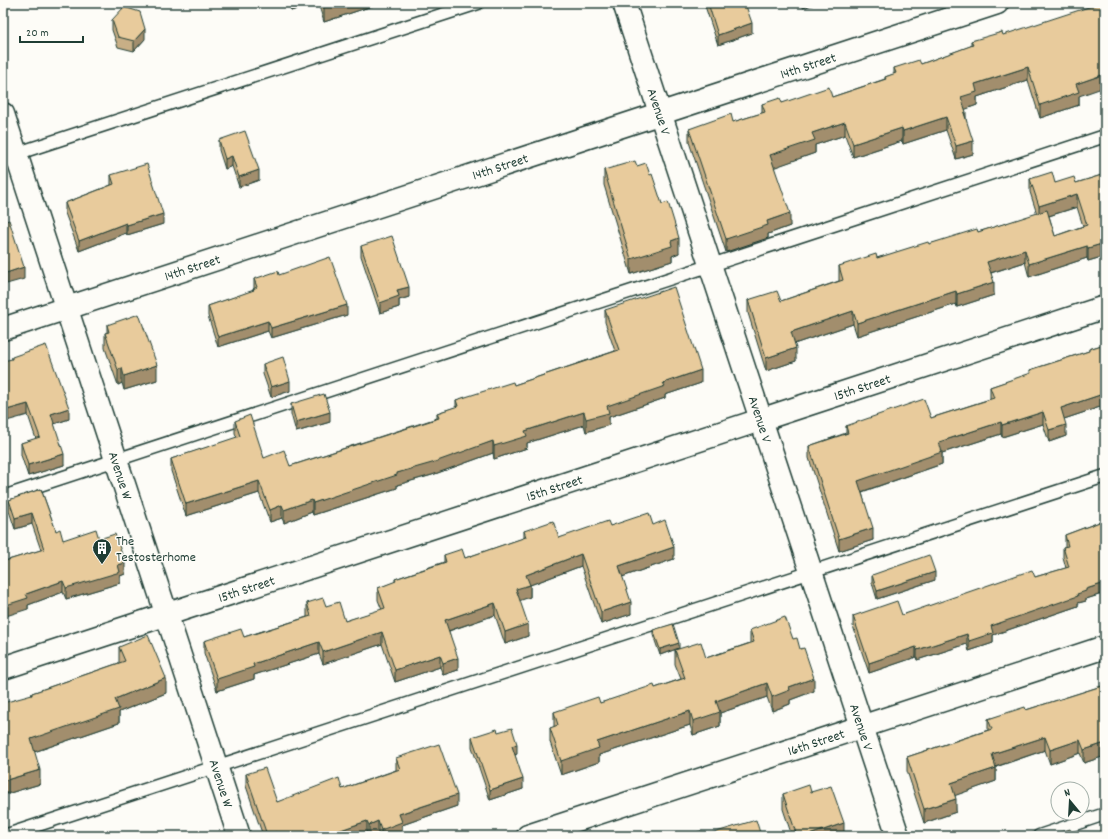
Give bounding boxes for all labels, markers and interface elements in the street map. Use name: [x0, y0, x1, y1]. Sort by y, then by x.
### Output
scale bar: [20, 18, 83, 44]
text: 20 m: [26, 25, 49, 42]
street label: 14th Street: [778, 48, 839, 85]
street label: Avenue V: [641, 86, 675, 138]
street label: 14th Street: [470, 149, 531, 186]
street label: 14th Street: [162, 250, 223, 287]
street label: 15th Street: [832, 370, 894, 407]
street label: Avenue V: [742, 394, 776, 446]
street label: Avenue W: [102, 449, 137, 503]
street label: 15th Street: [524, 471, 586, 508]
place label: The Testosterhome: [116, 532, 196, 568]
building icon: The Testosterhome: [91, 537, 113, 565]
street label: 15th Street: [216, 572, 278, 609]
street label: Avenue V: [843, 701, 877, 754]
street label: 16th Street: [785, 725, 848, 762]
street label: Avenue W: [203, 757, 237, 811]
north arrow: [1050, 781, 1090, 821]
text: N: [1062, 785, 1073, 802]

